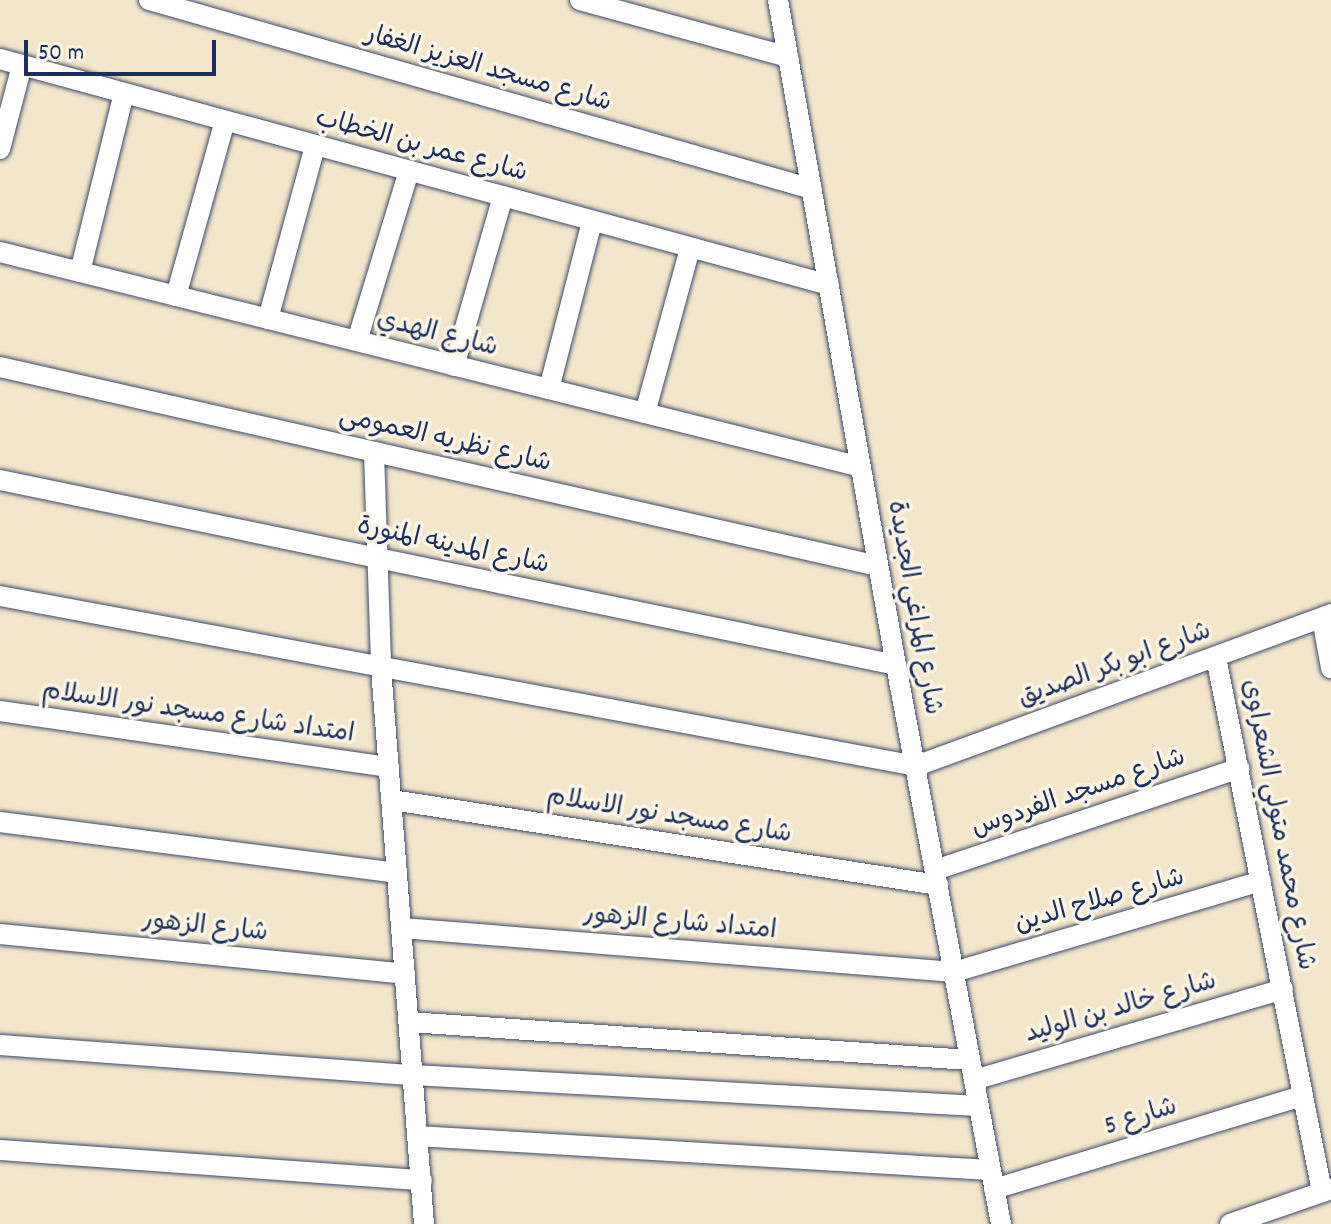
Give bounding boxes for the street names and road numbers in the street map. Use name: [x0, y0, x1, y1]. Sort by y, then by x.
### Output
street label: شارع مسجد العزيز الغفار: [361, 20, 615, 120]
street label: شارع عمر بن الخطاب: [312, 104, 530, 190]
street label: شارع الهدي: [373, 305, 501, 365]
street label: شارع نظريه العمومى: [336, 401, 554, 481]
street label: شارع المراغي الجديدة: [879, 498, 947, 718]
street label: شارع المدينه المنورة: [354, 511, 552, 583]
street label: شارع ابو بكر الصديق: [1014, 617, 1216, 715]
street label: امتداد شارع مسجد نور الاسلام: [40, 677, 356, 751]
street label: شارع محمد متولي الشعراوى: [1233, 677, 1321, 973]
street label: شارع مسجد الفردوس: [968, 743, 1190, 845]
street label: شارع مسجد نور الاسلام: [544, 782, 794, 852]
street label: شارع صلاح الدين: [1012, 863, 1188, 941]
street label: امتداد شارع الزهور: [582, 900, 778, 948]
street label: شارع الزهور: [141, 906, 269, 950]
street label: شارع خالد بن الوليد: [1022, 967, 1220, 1051]
street label: شارع 5: [1101, 1092, 1181, 1144]

